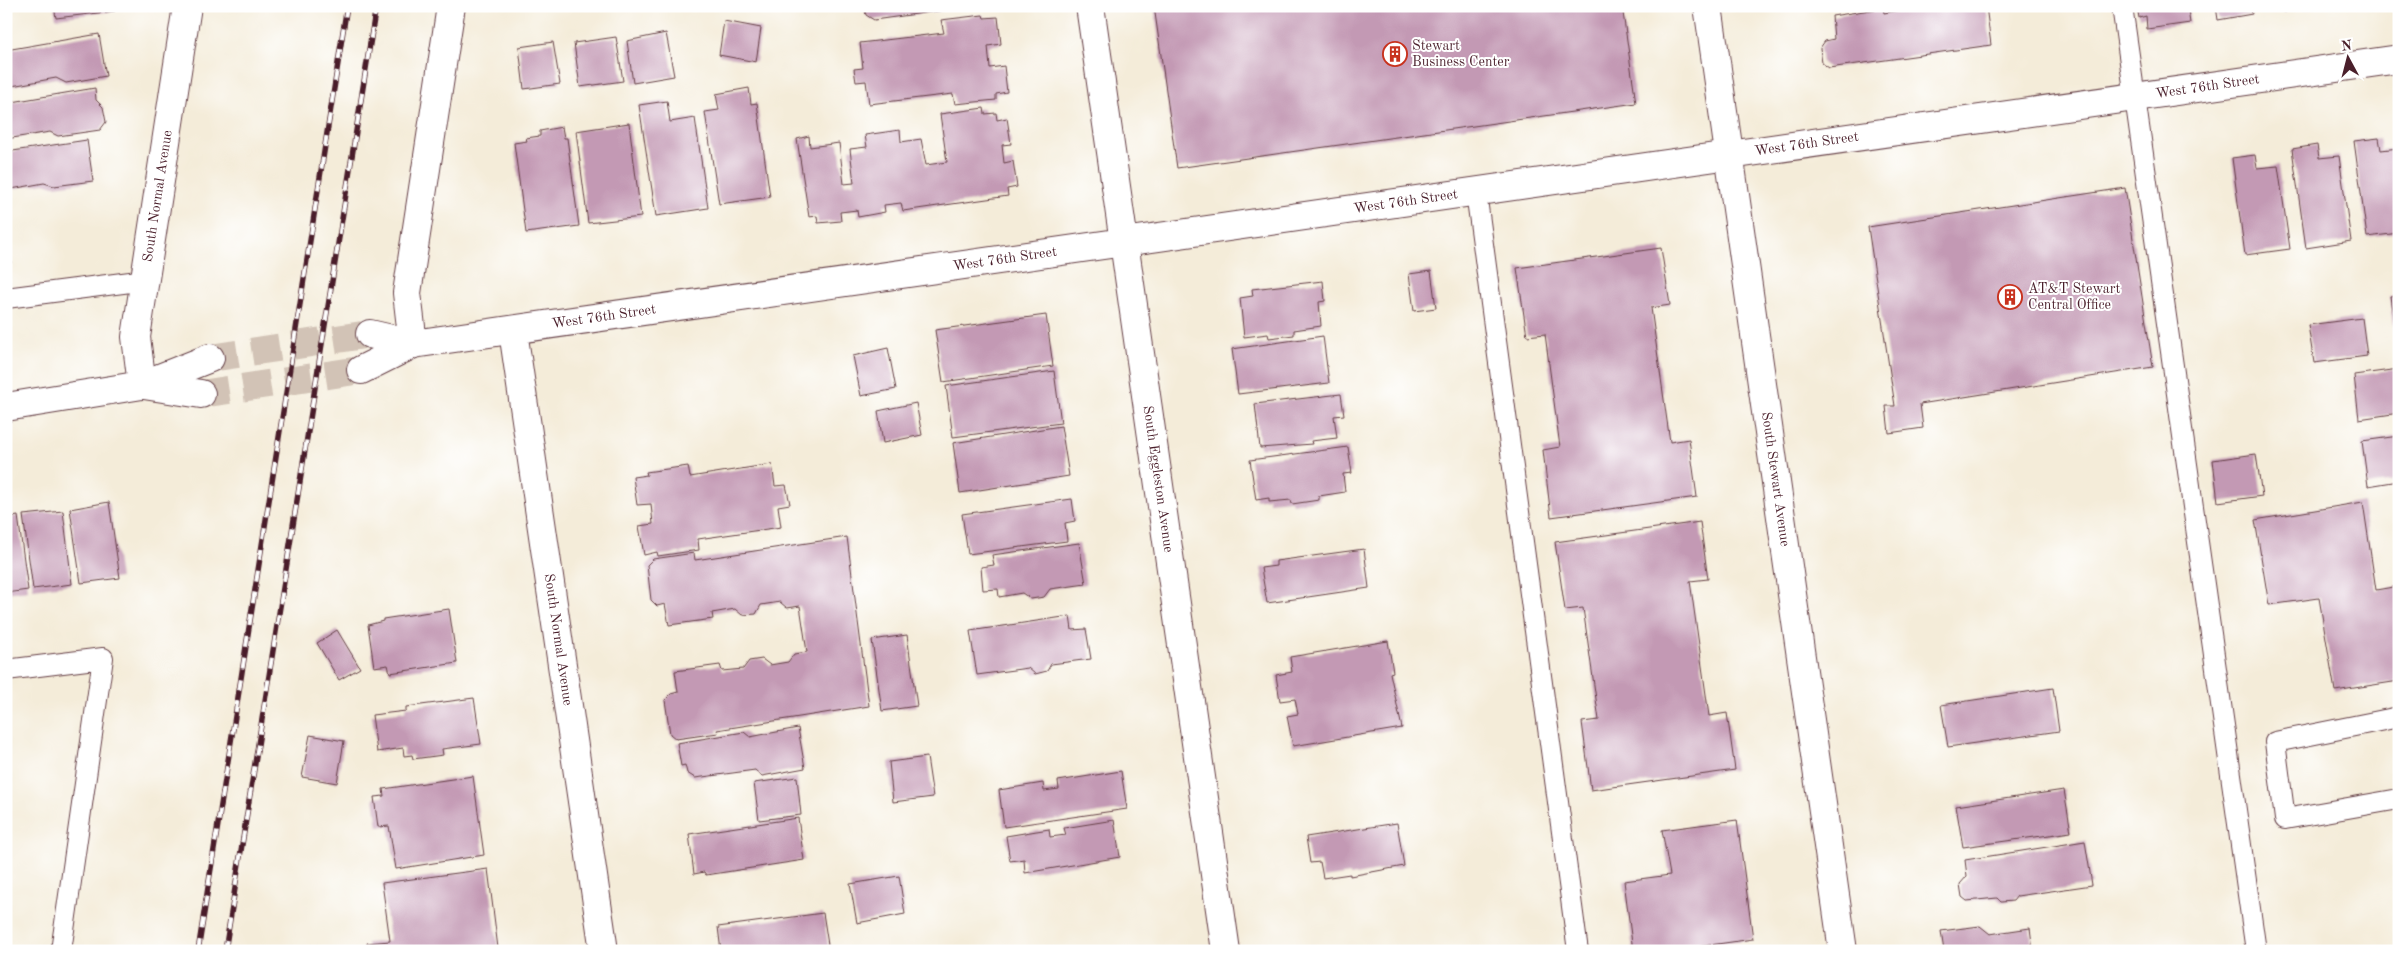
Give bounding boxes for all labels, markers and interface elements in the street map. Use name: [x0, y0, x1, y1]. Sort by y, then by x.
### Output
north arrow: [2322, 32, 2372, 82]
text: N: [2340, 38, 2353, 54]
place label: Stewart Business Center: [1412, 39, 1510, 69]
building icon: Stewart Business Center: [1382, 41, 1408, 67]
street label: West 76th Street: [2155, 72, 2260, 101]
street label: South Normal Avenue: [141, 129, 175, 263]
street label: West 76th Street: [1754, 130, 1860, 158]
street label: West 76th Street: [1353, 187, 1459, 216]
street label: West 76th Street: [952, 245, 1058, 273]
place label: AT&T Stewart Central Office: [2028, 282, 2120, 312]
building icon: AT&T Stewart Central Office: [1997, 284, 2023, 310]
street label: West 76th Street: [551, 302, 657, 331]
street label: South Eggleston Avenue: [1141, 405, 1176, 554]
street label: South Stewart Avenue: [1759, 411, 1792, 548]
street label: South Normal Avenue: [542, 573, 575, 707]

